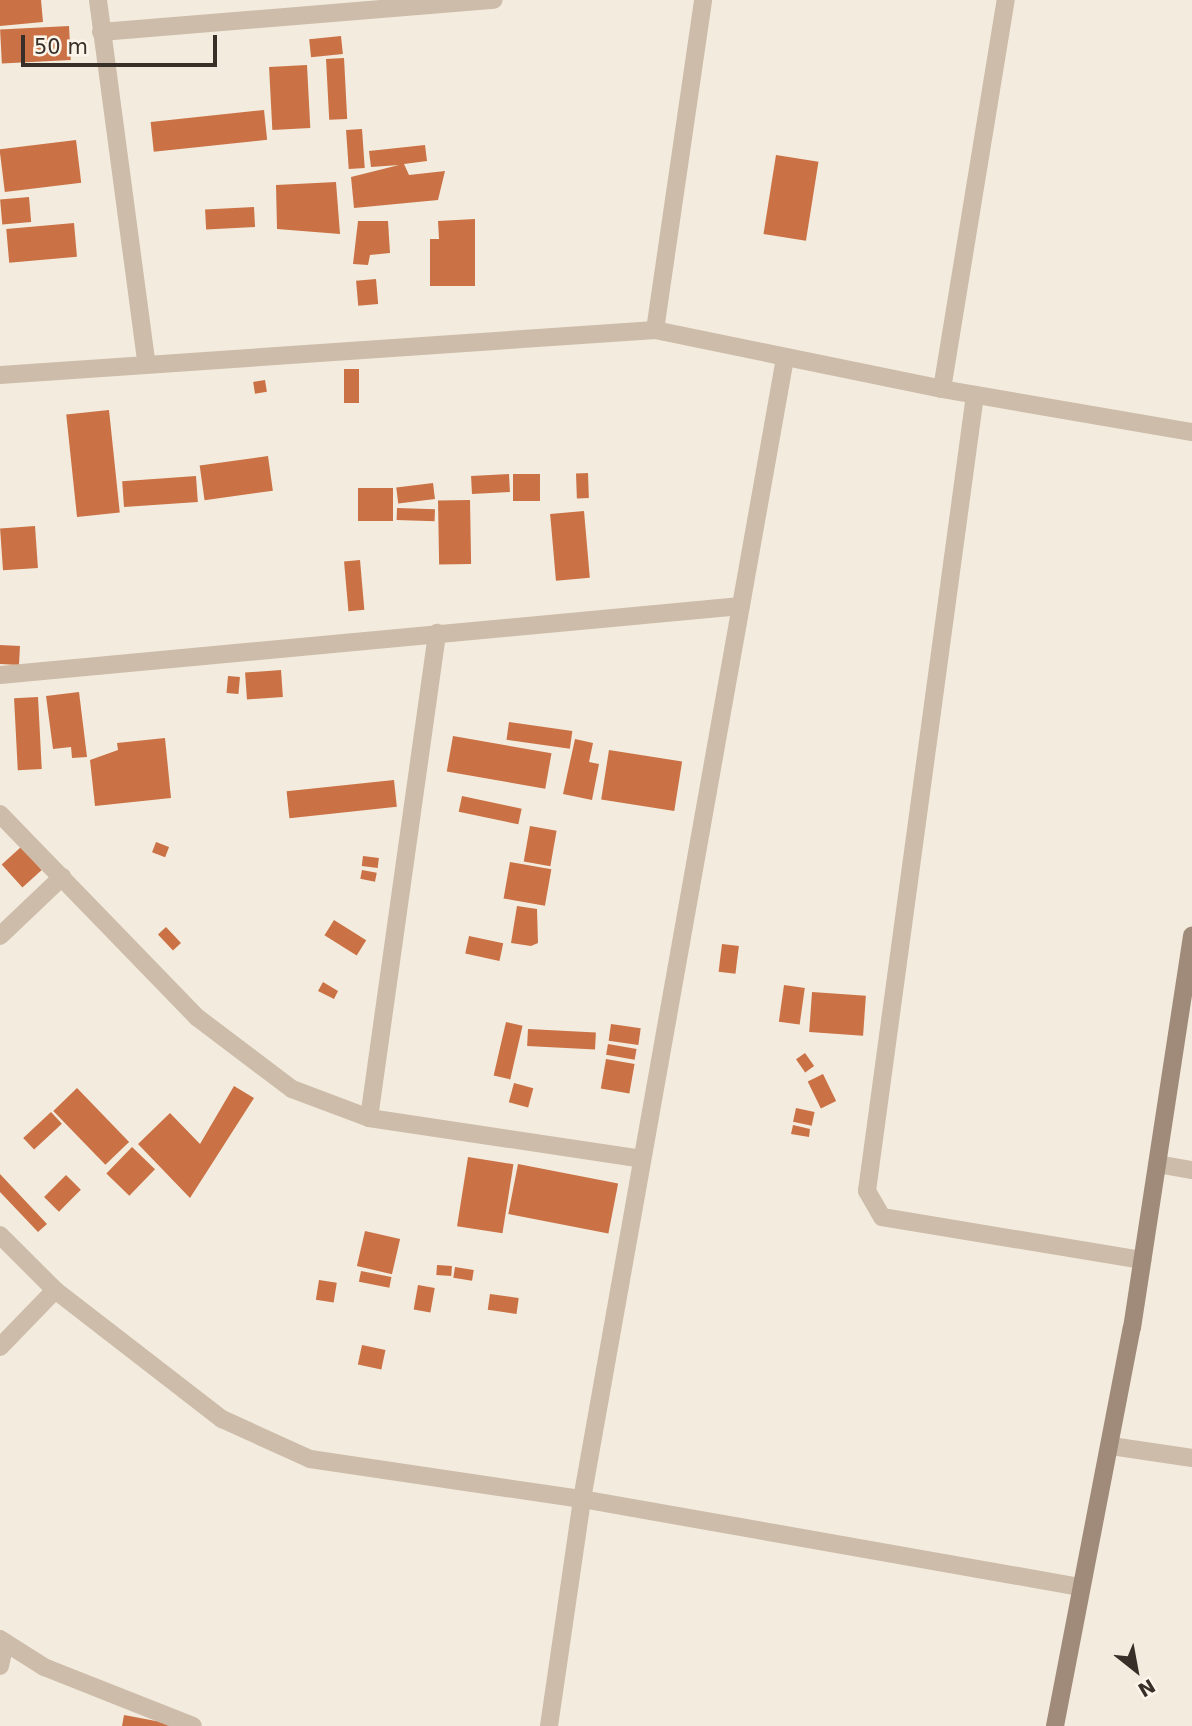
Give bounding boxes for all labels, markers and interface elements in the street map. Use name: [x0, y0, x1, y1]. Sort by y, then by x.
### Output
scale bar: [24, 21, 220, 65]
text: 50 m: [34, 35, 88, 59]
north arrow: [1101, 1635, 1171, 1705]
text: N: [1134, 1674, 1159, 1702]

